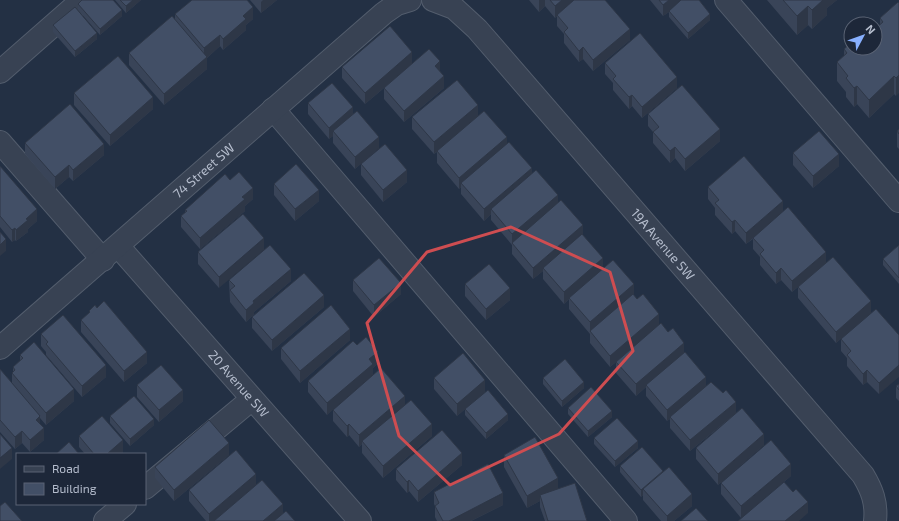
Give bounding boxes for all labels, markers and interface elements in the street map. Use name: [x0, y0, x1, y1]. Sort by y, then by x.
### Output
north arrow: [843, 16, 883, 56]
text: N: [863, 22, 878, 36]
street label: 74 Street SW: [169, 139, 237, 202]
street label: 19A Avenue SW: [628, 205, 698, 283]
street label: 20 Avenue SW: [205, 347, 273, 420]
legend: [16, 453, 146, 505]
text: Road: [52, 461, 80, 475]
text: Building: [52, 481, 97, 495]

